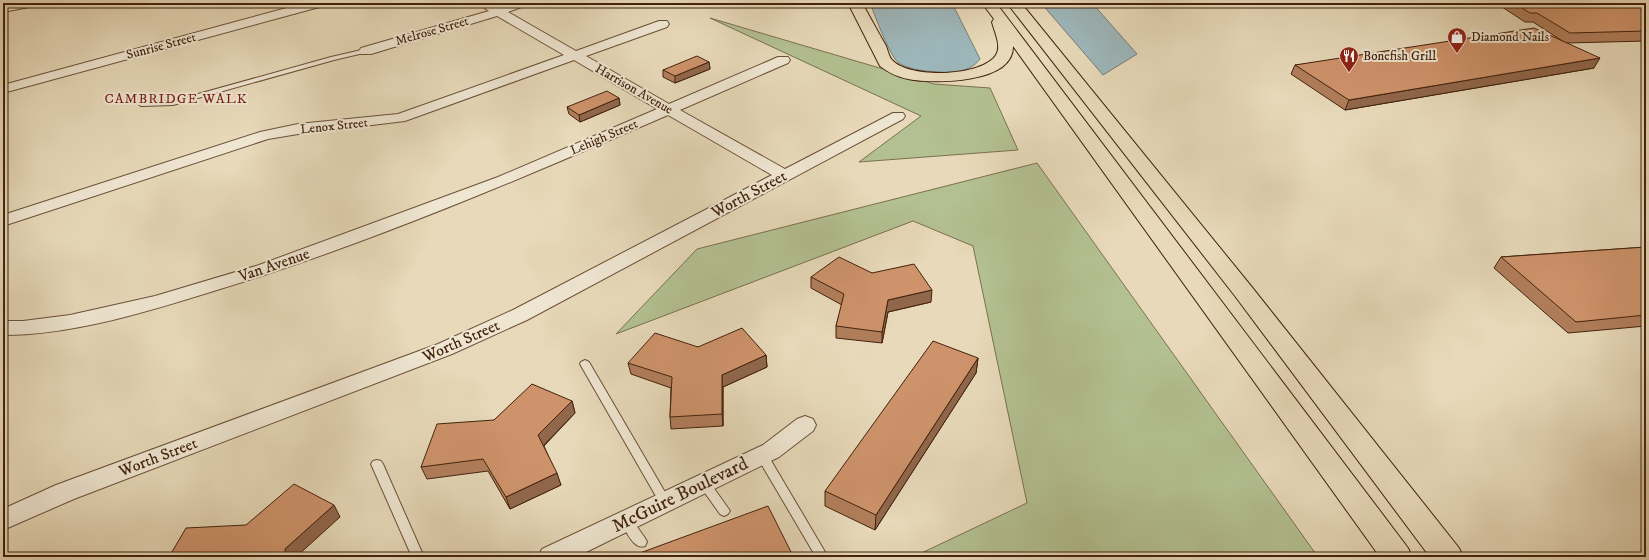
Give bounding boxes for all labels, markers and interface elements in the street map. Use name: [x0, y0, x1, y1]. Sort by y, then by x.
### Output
street label: Melrose Street: [394, 13, 470, 49]
shop icon: Diamond Nails: [1446, 26, 1468, 54]
street label: Sunrise Street: [124, 29, 198, 63]
place label: Diamond Nails: [1471, 29, 1549, 45]
restaurant icon: Bonefish Grill: [1338, 45, 1360, 73]
place label: Bonefish Grill: [1363, 48, 1436, 64]
street label: Harrison Avenue: [592, 60, 676, 118]
district label: CAMBRIDGE WALK: [104, 90, 248, 108]
street label: Lenox Street: [299, 115, 369, 137]
street label: Lehigh Street: [568, 116, 640, 158]
street label: Worth Street: [707, 166, 790, 223]
street label: Van Avenue: [235, 243, 313, 287]
street label: Worth Street: [418, 315, 503, 367]
street label: Worth Street: [115, 433, 200, 481]
street label: McGuire Boulevard: [608, 452, 752, 538]

